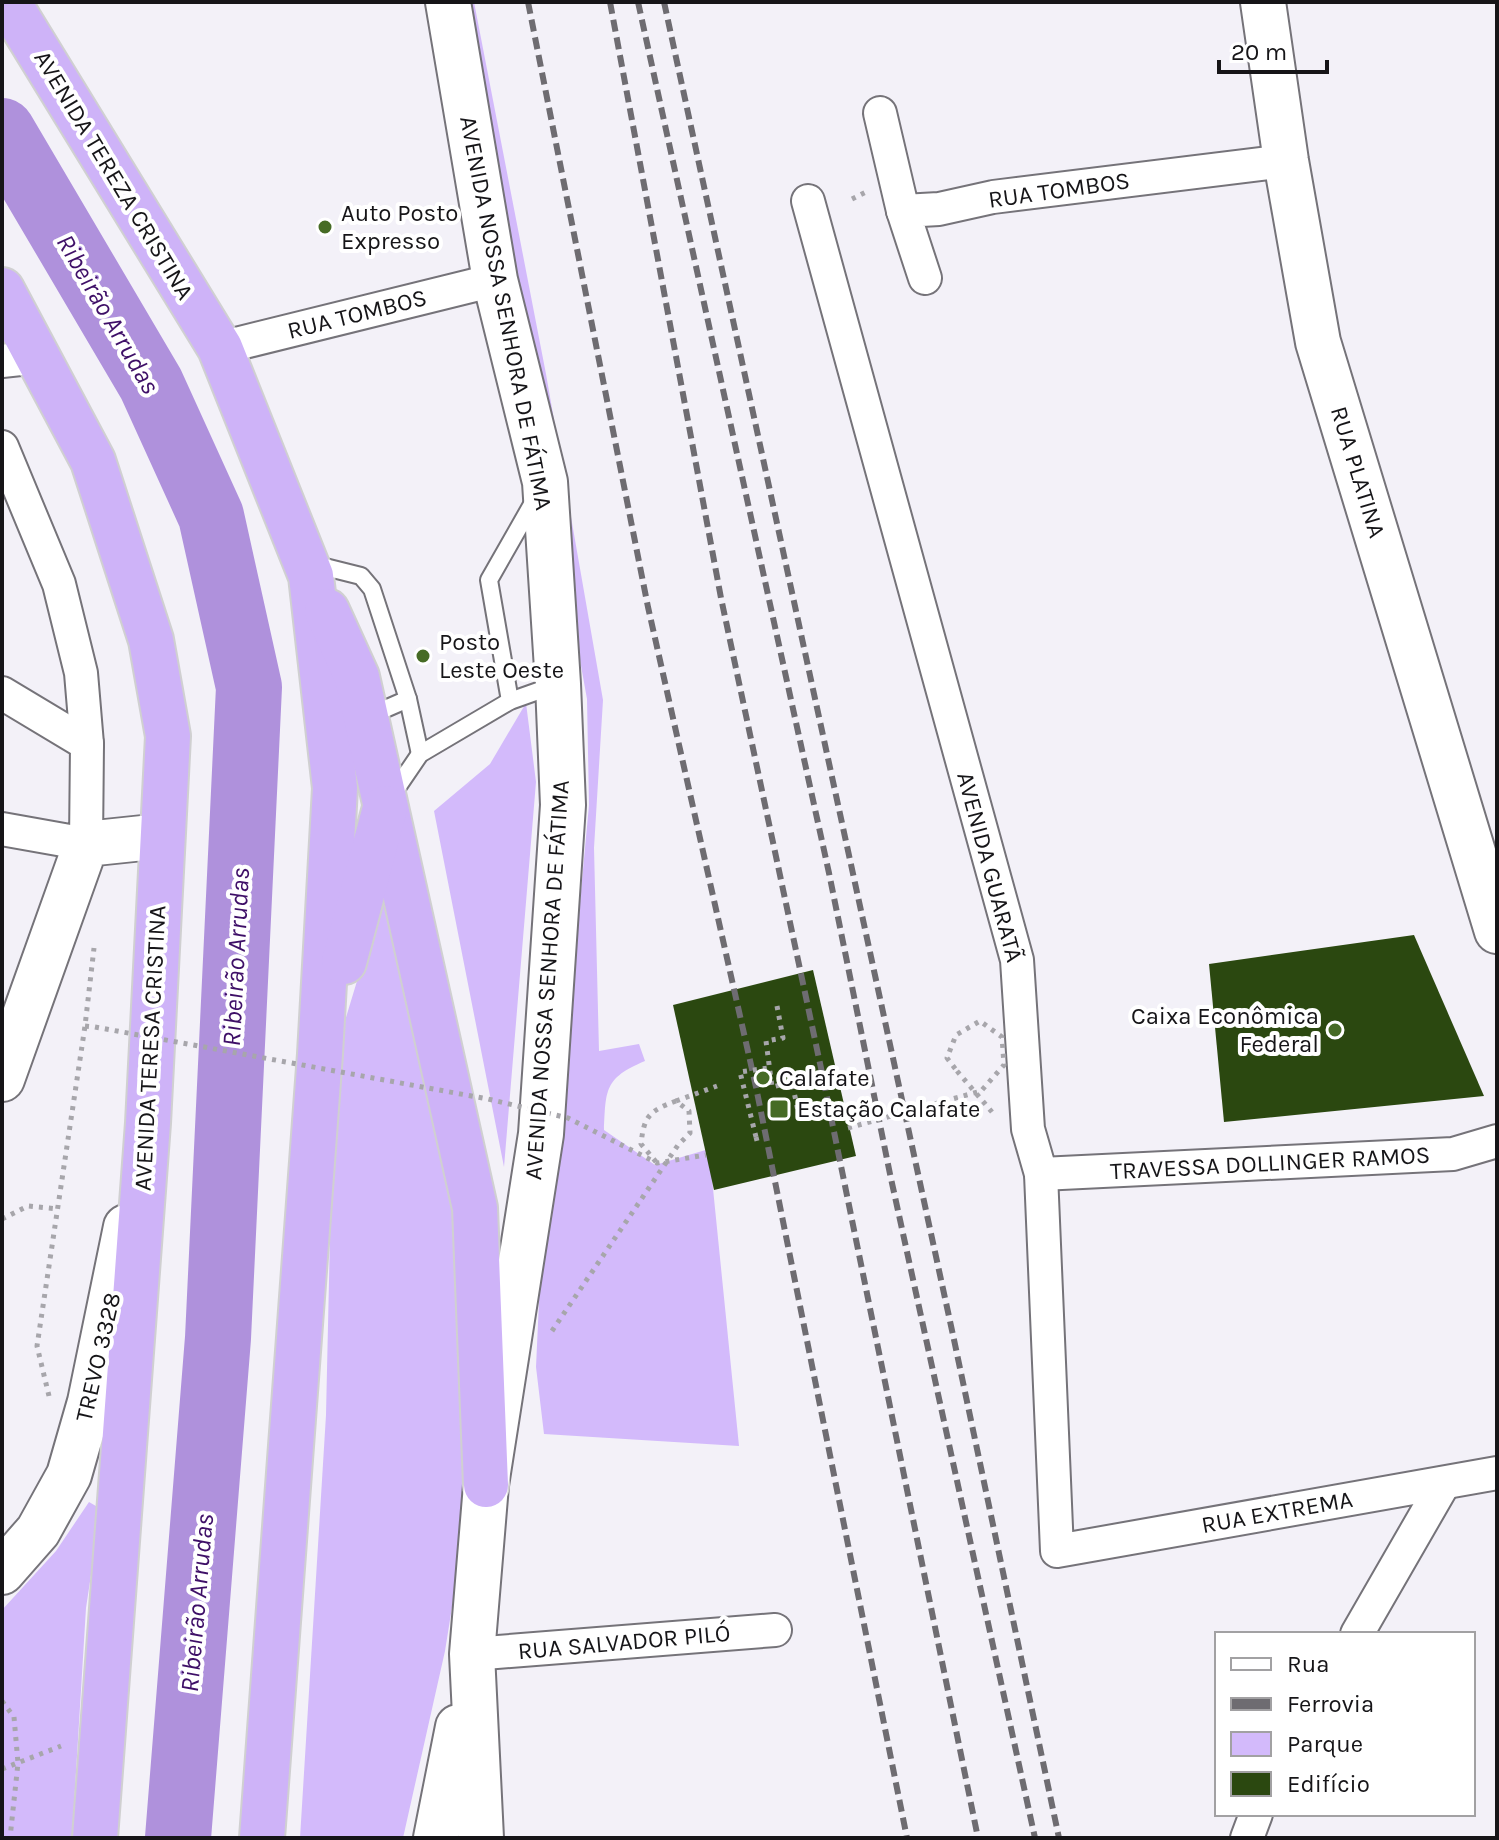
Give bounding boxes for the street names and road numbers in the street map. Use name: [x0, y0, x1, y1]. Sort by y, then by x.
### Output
street label: AVENIDA TEREZA CRISTINA: [28, 45, 200, 305]
street label: AVENIDA NOSSA SENHORA DE FÁTIMA: [454, 113, 559, 513]
street label: RUA TOMBOS: [986, 166, 1132, 214]
street label: RUA TOMBOS: [284, 283, 430, 345]
street label: RUA PLATINA: [1325, 403, 1391, 541]
street label: AVENIDA GUARATÃ: [951, 769, 1029, 965]
street label: AVENIDA NOSSA SENHORA DE FÁTIMA: [518, 779, 575, 1181]
street label: AVENIDA TERESA CRISTINA: [129, 904, 171, 1191]
street label: TRAVESSA DOLLINGER RAMOS: [1109, 1141, 1431, 1185]
street label: TREVO 3328: [70, 1290, 126, 1424]
street label: RUA EXTREMA: [1199, 1485, 1355, 1539]
street label: RUA SALVADOR PILÓ: [517, 1619, 731, 1665]

